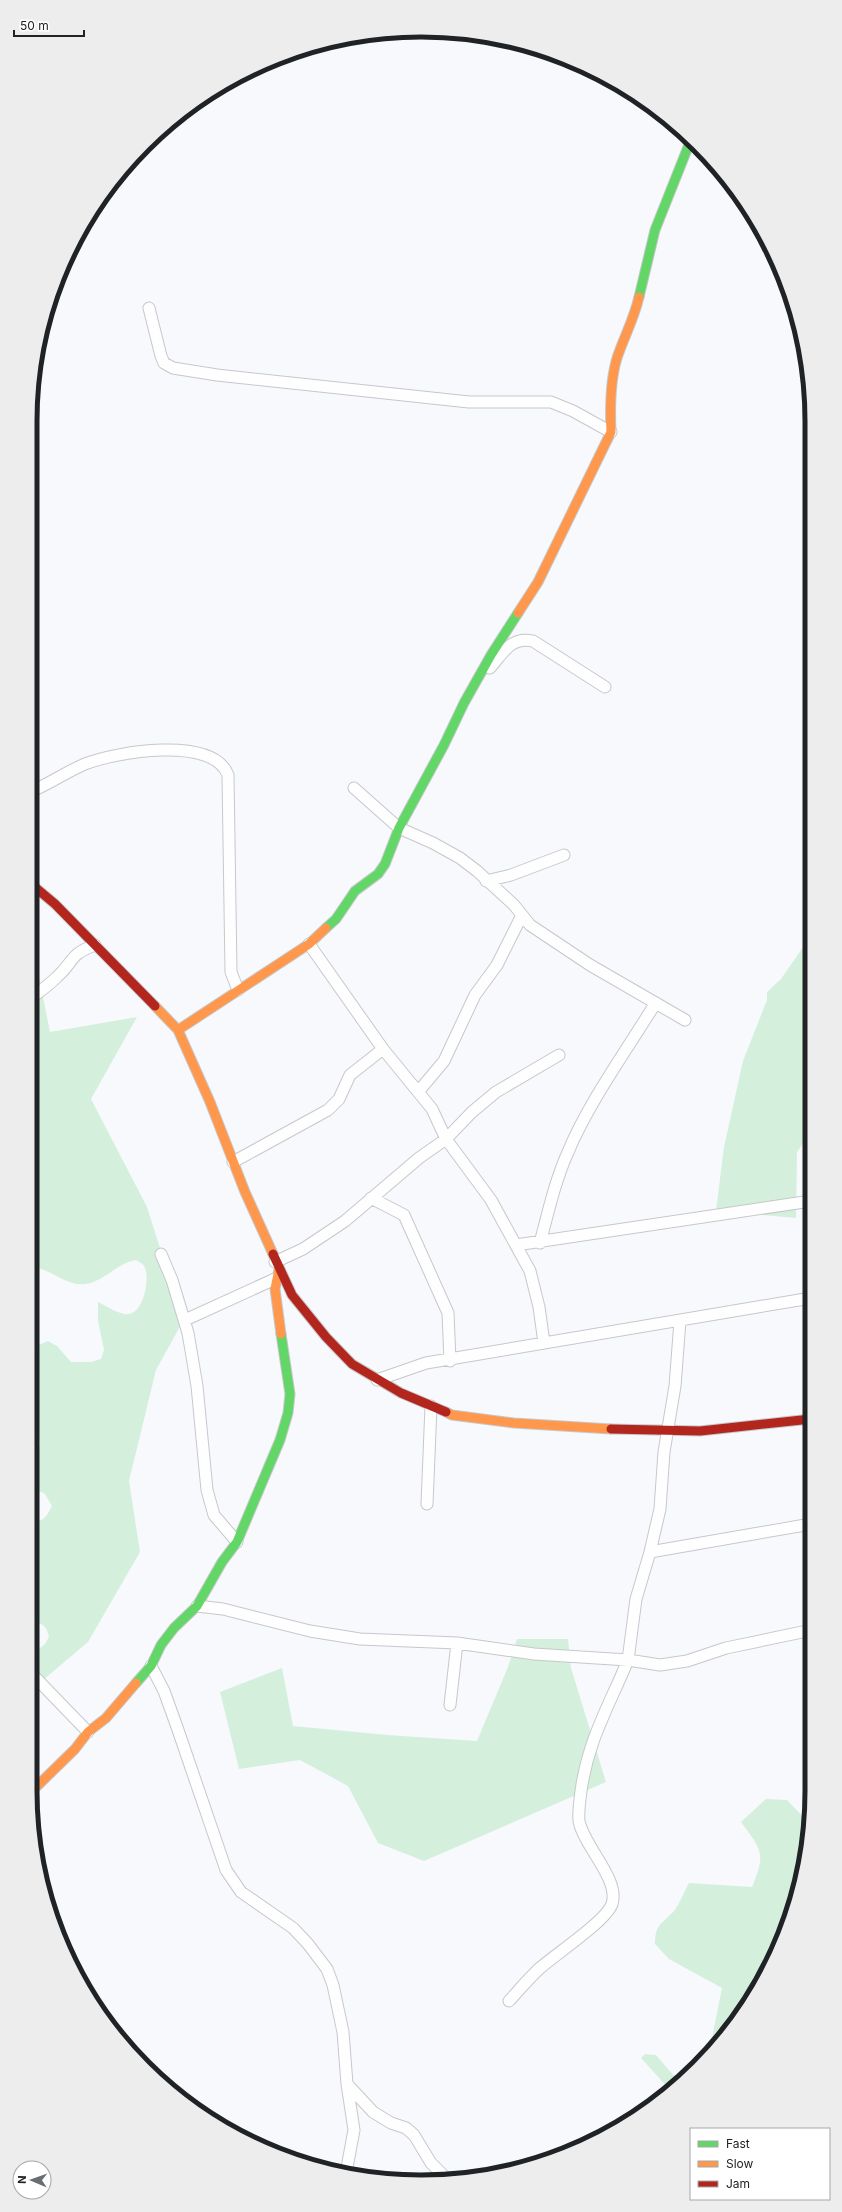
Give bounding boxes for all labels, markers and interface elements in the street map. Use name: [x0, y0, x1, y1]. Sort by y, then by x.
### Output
scale bar: [14, 12, 84, 38]
text: 50 m: [20, 18, 49, 33]
legend: [690, 2128, 830, 2200]
text: Fast: [726, 2136, 750, 2151]
text: Slow: [726, 2156, 754, 2171]
north arrow: [12, 2160, 52, 2200]
text: N: [15, 2175, 29, 2184]
text: Jam: [726, 2176, 750, 2191]

